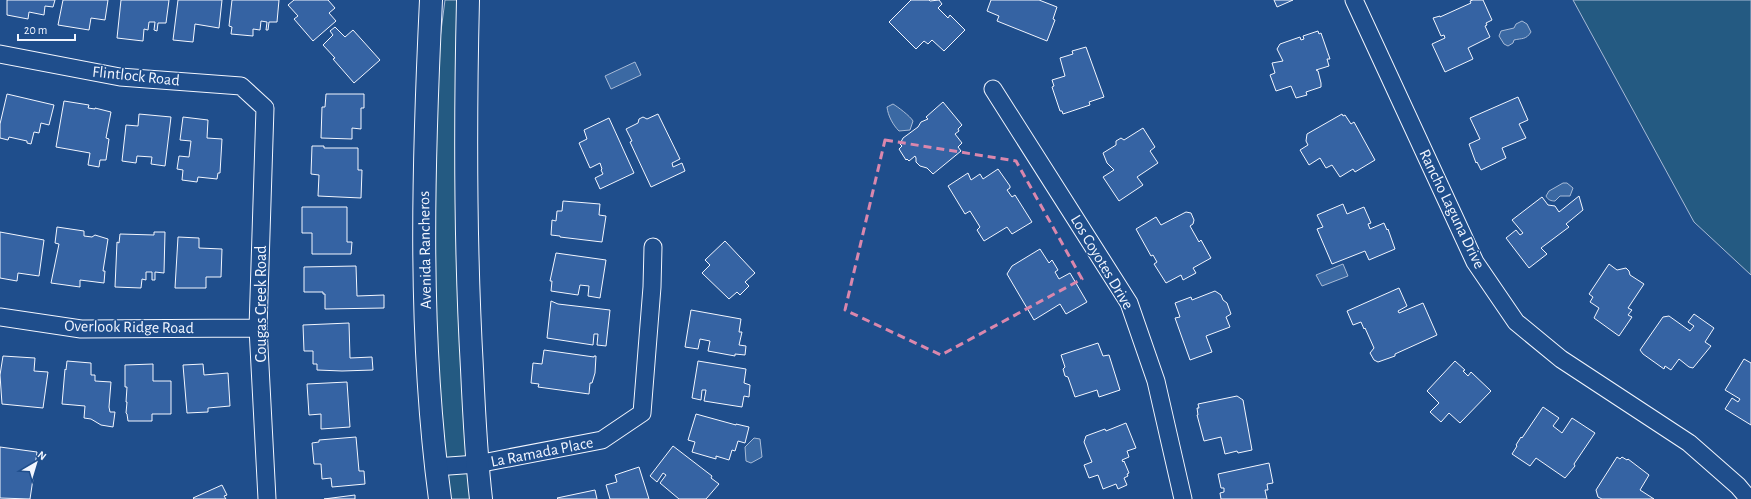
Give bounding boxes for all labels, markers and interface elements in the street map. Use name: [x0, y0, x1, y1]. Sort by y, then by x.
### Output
scale bar: [18, 16, 75, 42]
text: 20 m: [24, 24, 47, 36]
street label: Flintlock Road: [91, 63, 181, 89]
street label: Rancho Laguna Drive: [1416, 147, 1488, 271]
street label: Avenida Rancheros: [416, 191, 434, 309]
street label: Los Coyotes Drive: [1067, 212, 1136, 313]
street label: Cougas Creek Road: [253, 245, 269, 363]
street label: Overlook Ridge Road: [64, 318, 194, 336]
street label: La Ramada Place: [489, 434, 595, 470]
north arrow: [16, 443, 56, 483]
text: N: [35, 449, 48, 462]

